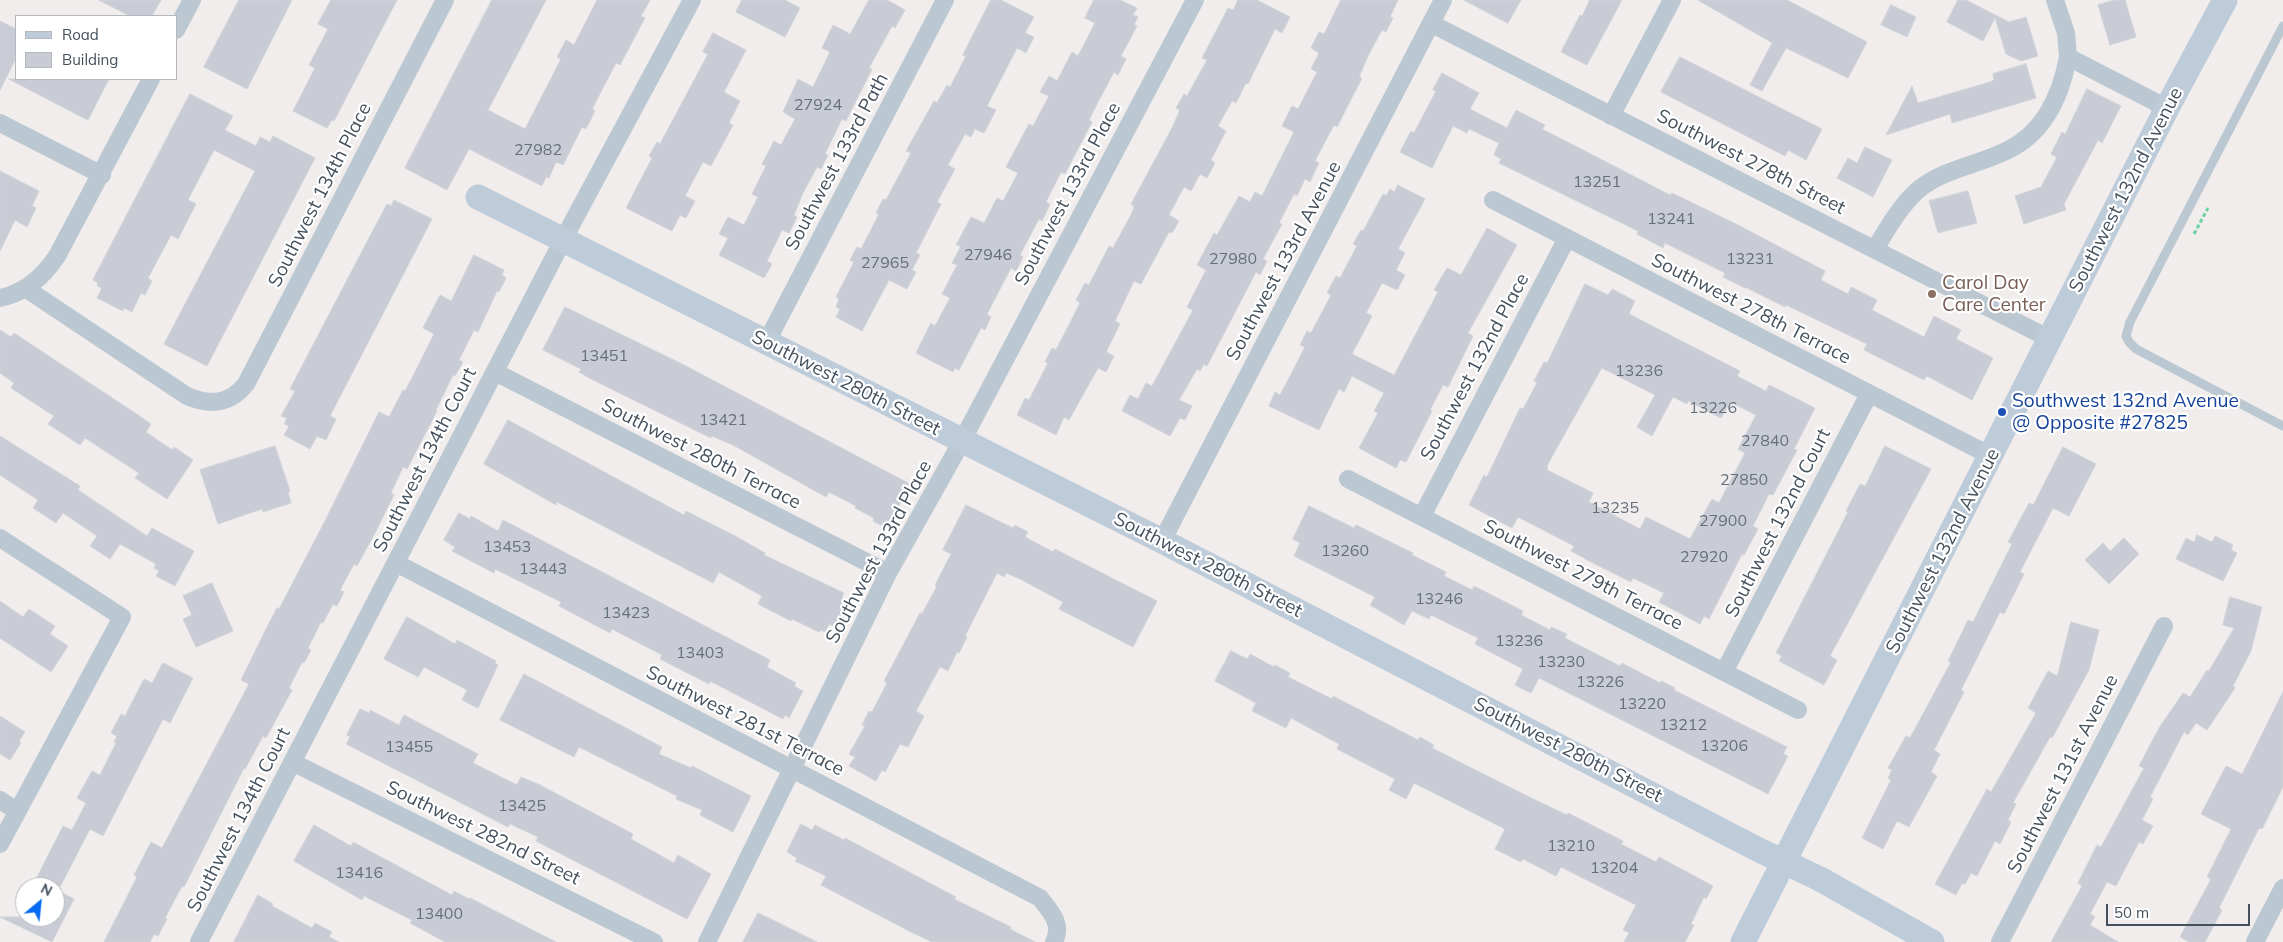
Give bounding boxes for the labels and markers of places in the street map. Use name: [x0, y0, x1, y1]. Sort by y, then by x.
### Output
place label: Carol Day Care Center: [1942, 272, 2046, 316]
marker: Carol Day Care Center: [1926, 288, 1938, 300]
place label: Southwest 132nd Avenue @ Opposite #27825: [2012, 390, 2239, 434]
marker: Southwest 132nd Avenue @ Opposite #27825: [1996, 406, 2008, 418]

